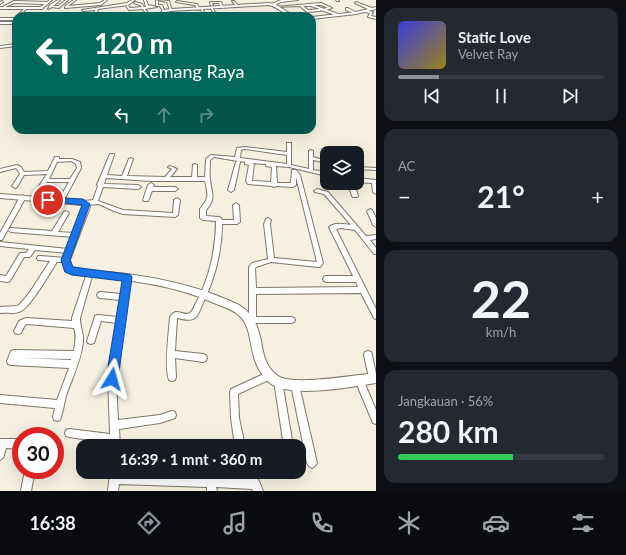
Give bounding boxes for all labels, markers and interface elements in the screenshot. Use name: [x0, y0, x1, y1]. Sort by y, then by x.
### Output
text: 120 m: [94, 26, 173, 60]
icon: left: [28, 28, 80, 80]
text: Static Love: [458, 28, 531, 46]
text: Velvet Ray: [458, 46, 518, 62]
text: Jalan Kemang Raya: [94, 60, 244, 82]
icon: previous: [421, 85, 443, 107]
icon: pause: [490, 85, 512, 107]
icon: next: [559, 85, 581, 107]
icon: left: [111, 104, 133, 126]
icon: ahead: [153, 104, 175, 126]
icon: right: [195, 104, 217, 126]
map controls: [320, 146, 364, 190]
button: layers: [320, 146, 364, 190]
text: AC: [398, 158, 415, 174]
text: 21°: [477, 178, 525, 214]
pin: [31, 183, 65, 217]
text: −: [398, 183, 411, 210]
text: +: [591, 183, 604, 210]
icon: arrive: [37, 189, 59, 211]
text: 22: [471, 267, 531, 329]
text: km/h: [486, 324, 516, 340]
position arrow: [91, 358, 133, 400]
text: Jangkauan · 56%: [398, 393, 493, 409]
text: 280 km: [398, 413, 499, 449]
speed limit sign: 30: [12, 427, 64, 479]
text: 16:39 · 1 mnt · 360 m: [120, 450, 262, 468]
icon: directions: [135, 509, 163, 537]
icon: music: [221, 509, 249, 537]
icon: phone: [308, 509, 336, 537]
icon: climate: [395, 509, 423, 537]
icon: car: [482, 509, 510, 537]
icon: filters: [569, 509, 597, 537]
text: 16:38: [29, 512, 76, 534]

